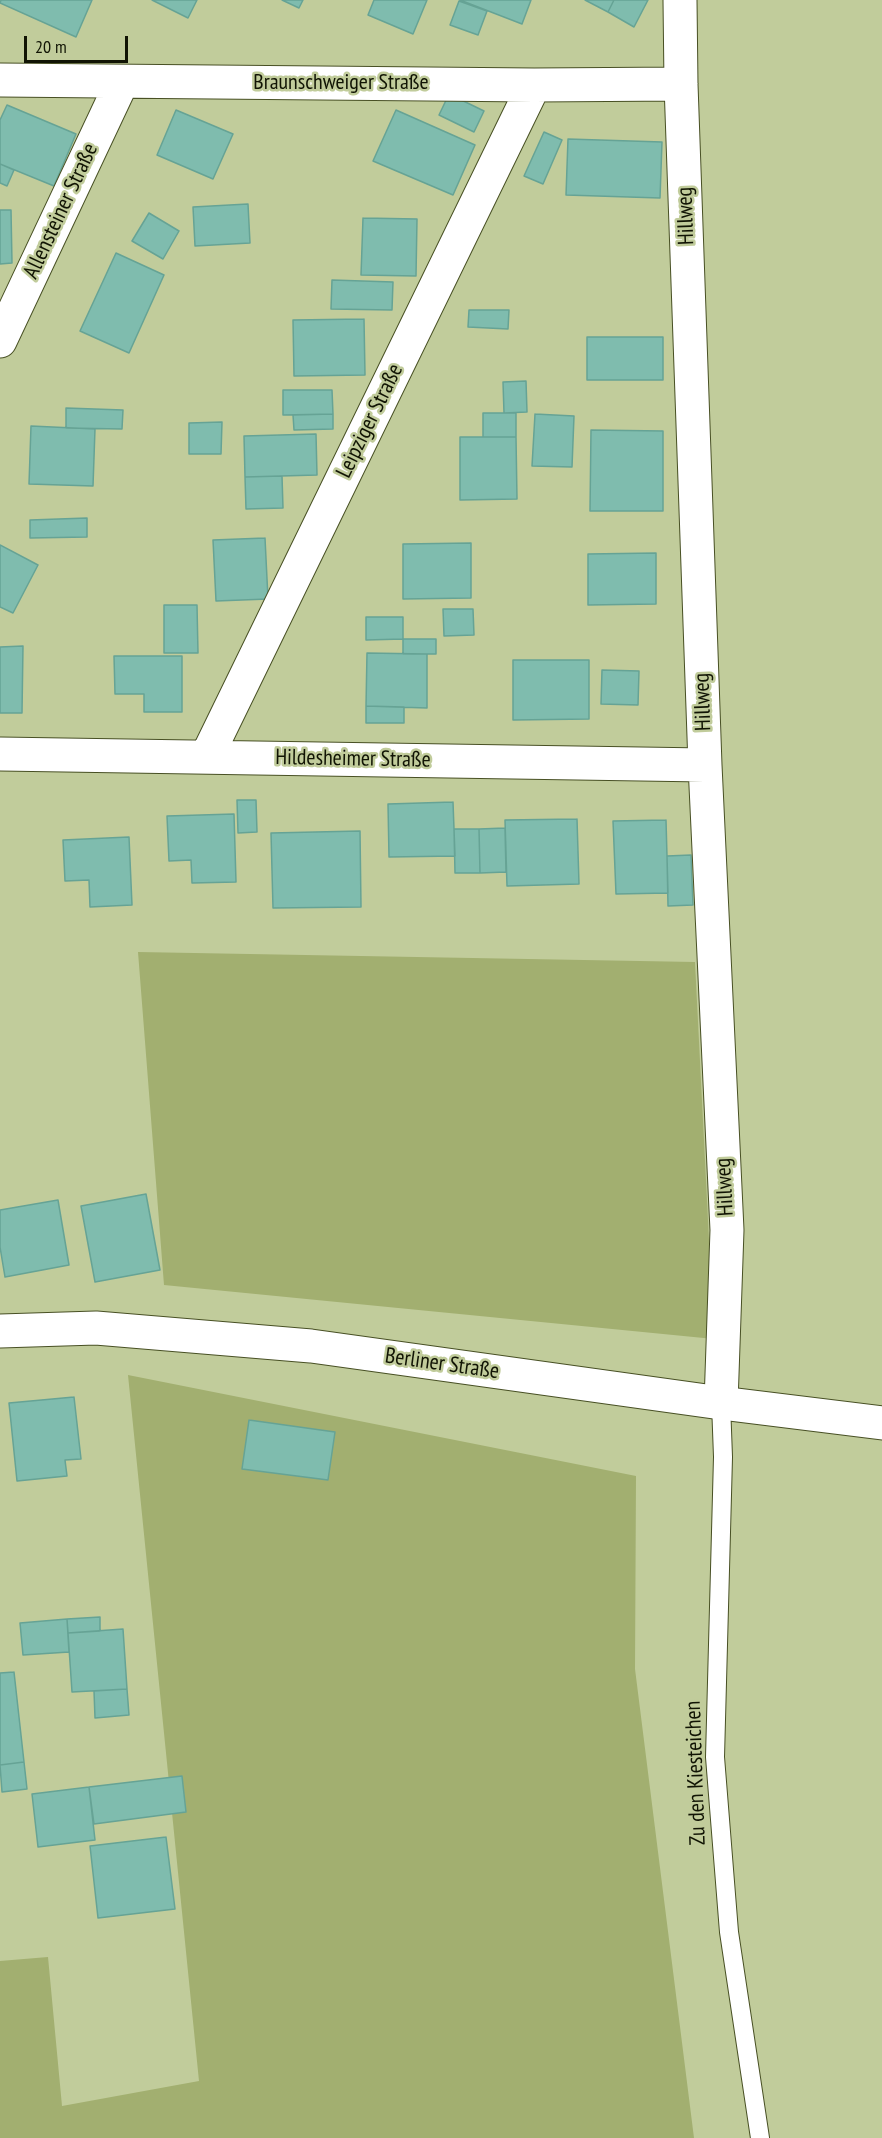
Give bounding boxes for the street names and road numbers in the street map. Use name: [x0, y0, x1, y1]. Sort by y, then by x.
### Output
street label: Braunschweiger Straße: [253, 70, 429, 96]
street label: Allensteiner Straße: [18, 139, 104, 283]
street label: Hillweg: [672, 187, 700, 245]
street label: Leipziger Straße: [331, 360, 409, 482]
street label: Hillweg: [689, 673, 717, 731]
street label: Hildesheimer Straße: [275, 744, 431, 774]
street label: Hillweg: [710, 1157, 740, 1217]
street label: Berliner Straße: [383, 1343, 501, 1385]
street label: Zu den Kiesteichen: [680, 1700, 712, 1846]

